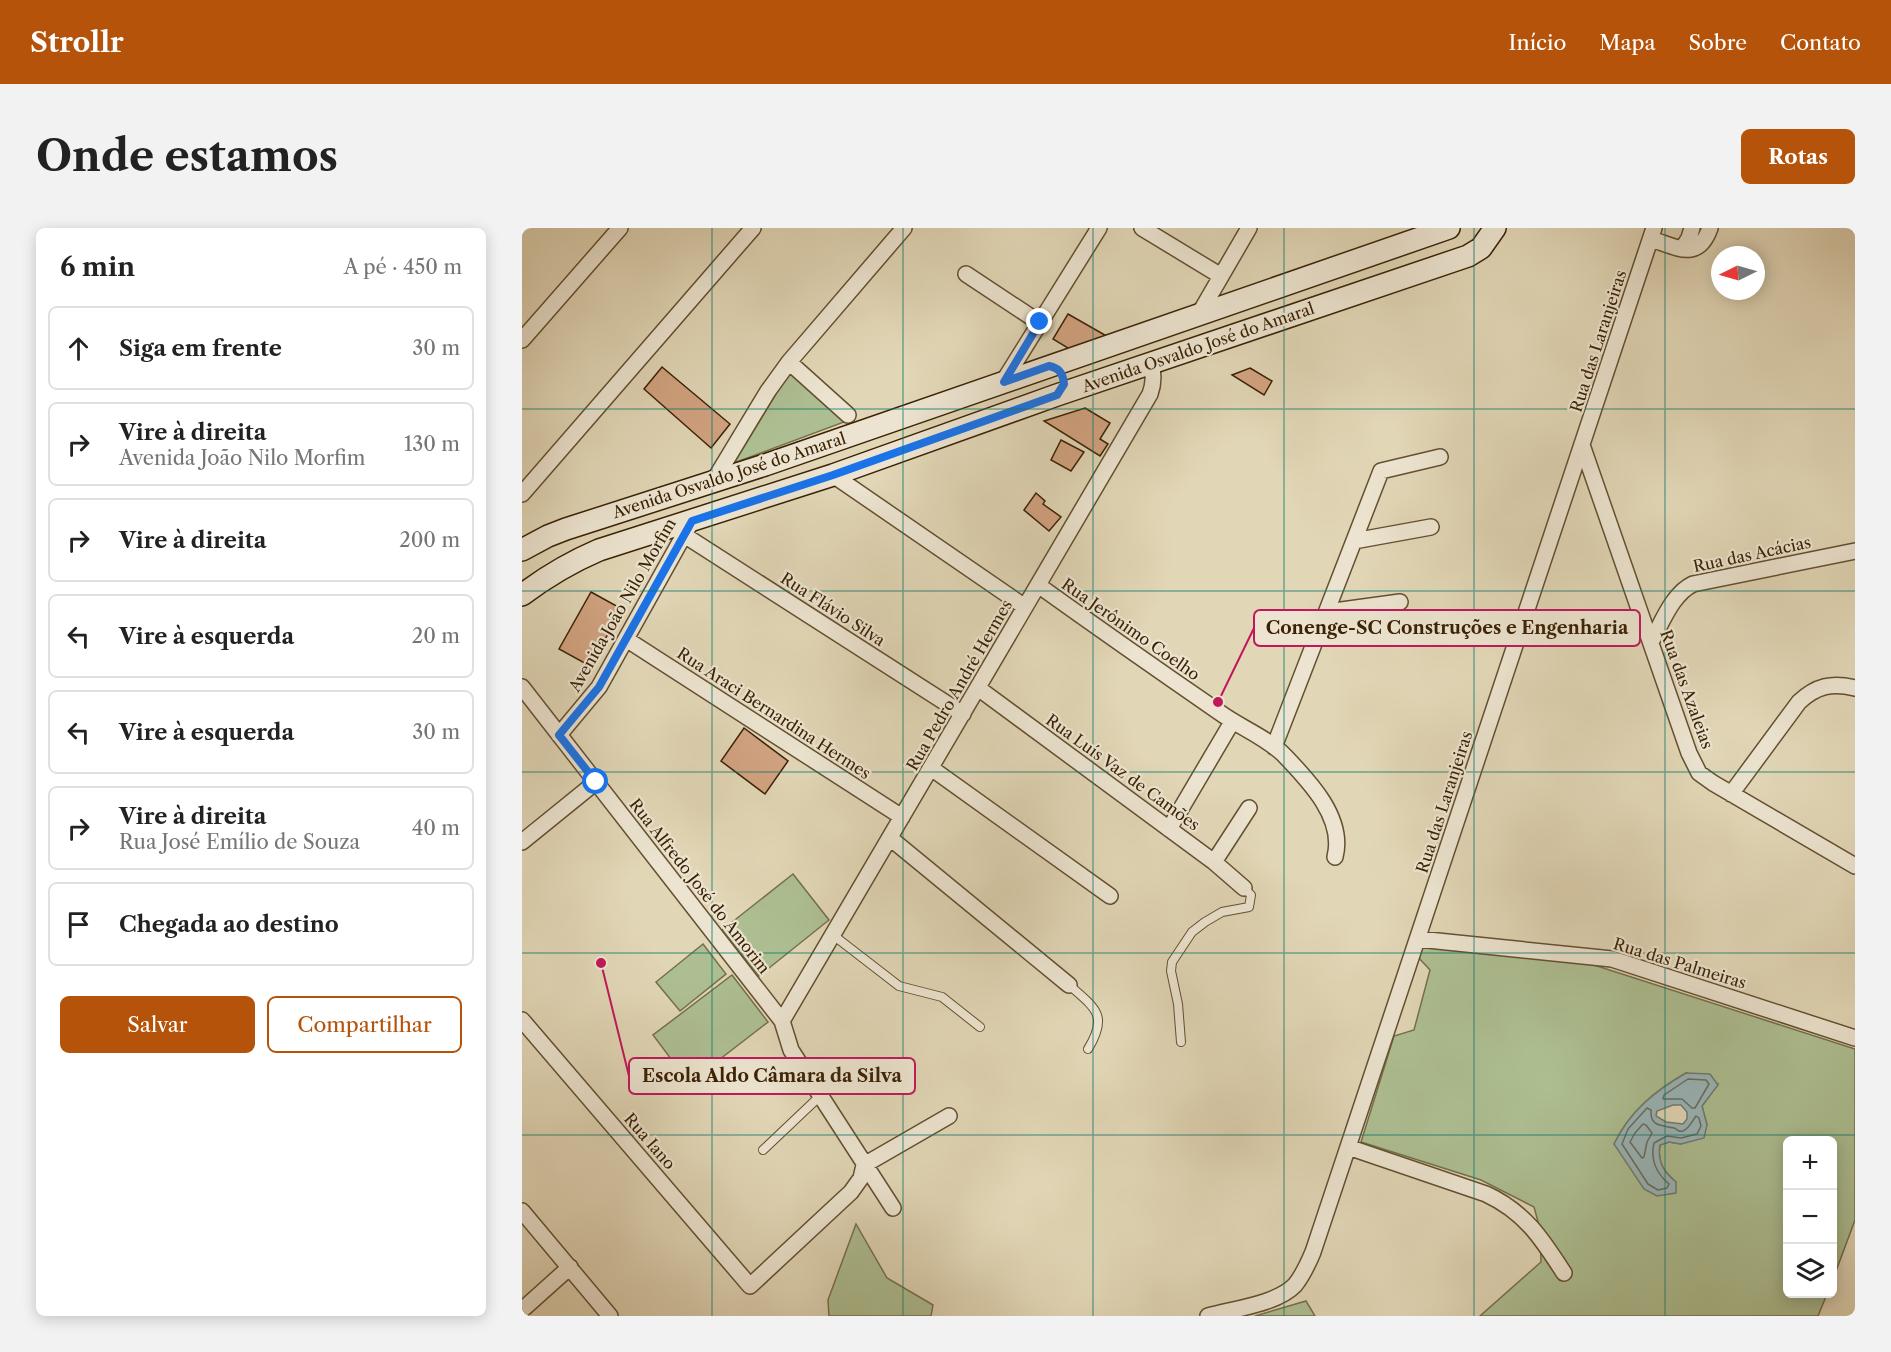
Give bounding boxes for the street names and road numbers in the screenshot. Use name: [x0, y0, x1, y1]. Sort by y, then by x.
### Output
street label: Rua das Laranjeiras: [1566, 268, 1630, 414]
street label: Avenida Osvaldo José do Amaral: [1078, 298, 1317, 397]
street label: Avenida Osvaldo José do Amaral: [609, 428, 848, 523]
street label: Avenida João Nilo Morfim: [564, 515, 680, 696]
street label: Rua das Acácias: [1691, 532, 1813, 576]
street label: Rua Flávio Silva: [777, 568, 889, 650]
street label: Rua Jerônimo Coelho: [1058, 574, 1204, 684]
street label: Rua Pedro André Hermes: [902, 596, 1016, 774]
street label: Rua das Azaleias: [1656, 627, 1718, 751]
street label: Rua Araci Bernardina Hermes: [673, 643, 875, 783]
street label: Rua Luís Vaz de Camões: [1042, 709, 1204, 835]
street label: Rua das Laranjeiras: [1412, 729, 1476, 875]
street label: Rua Alfredo José do Amorim: [625, 794, 775, 978]
street label: Rua das Palmeiras: [1611, 933, 1749, 993]
street label: Rua Iano: [620, 1109, 680, 1173]

